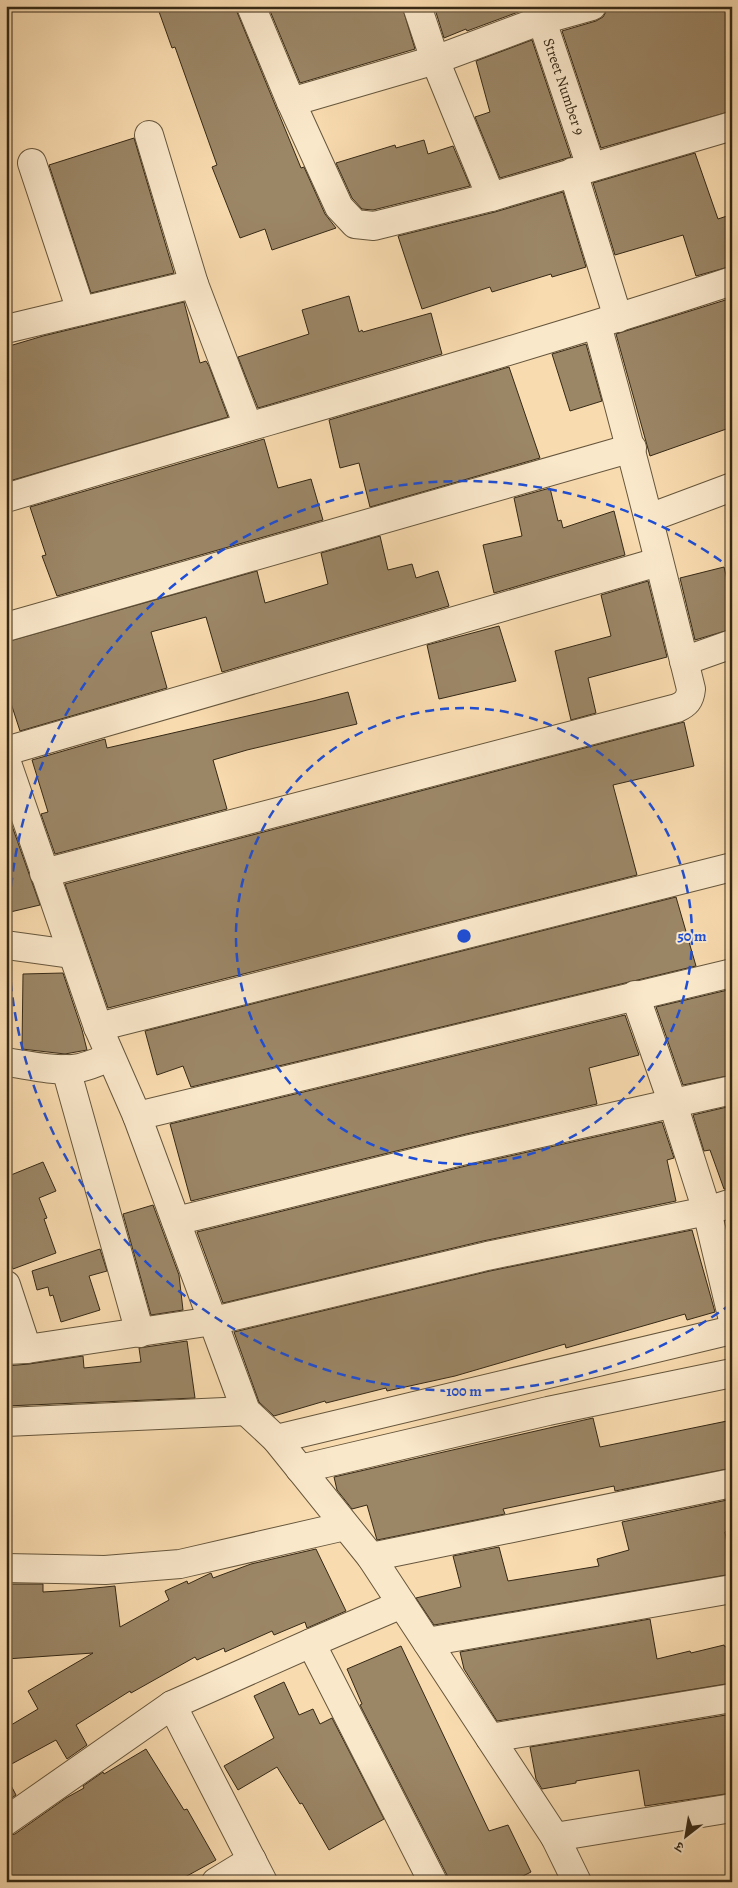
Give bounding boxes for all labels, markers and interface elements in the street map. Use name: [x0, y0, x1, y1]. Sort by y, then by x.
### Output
street label: Street Number 9: [538, 35, 590, 138]
text: 50 m: [677, 926, 707, 946]
centre of rings: [455, 927, 473, 945]
text: 100 m: [446, 1381, 482, 1401]
north arrow: [660, 1810, 710, 1860]
text: उ: [671, 1836, 688, 1857]

